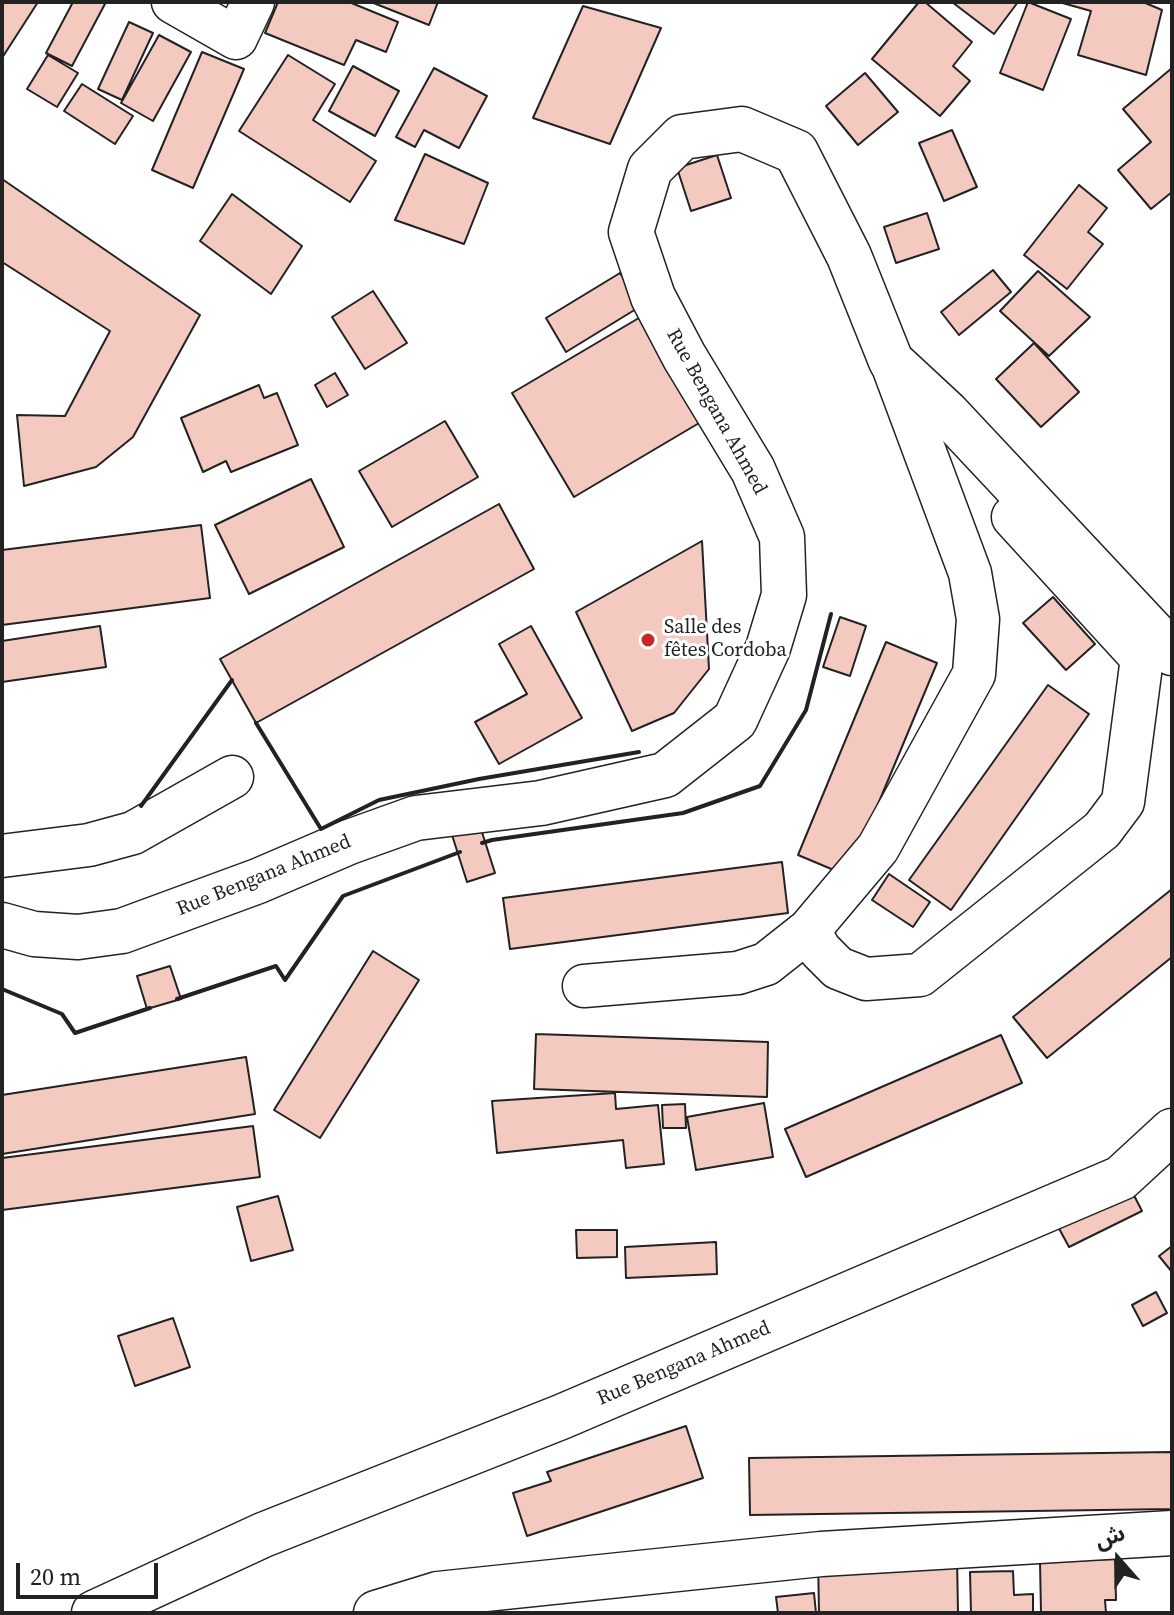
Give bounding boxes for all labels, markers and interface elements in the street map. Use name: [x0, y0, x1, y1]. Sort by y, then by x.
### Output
street label: Rue Bengana Ahmed: [660, 325, 772, 499]
place label: Salle des fêtes Cordoba: [664, 616, 787, 663]
marker: Salle des fêtes Cordoba: [639, 631, 657, 649]
street label: Rue Bengana Ahmed: [173, 830, 355, 922]
street label: Rue Bengana Ahmed: [594, 1317, 774, 1411]
text: ش: [1090, 1517, 1129, 1556]
north arrow: [1078, 1519, 1158, 1599]
scale bar: [20, 1547, 162, 1597]
text: 20 m: [30, 1560, 81, 1593]

